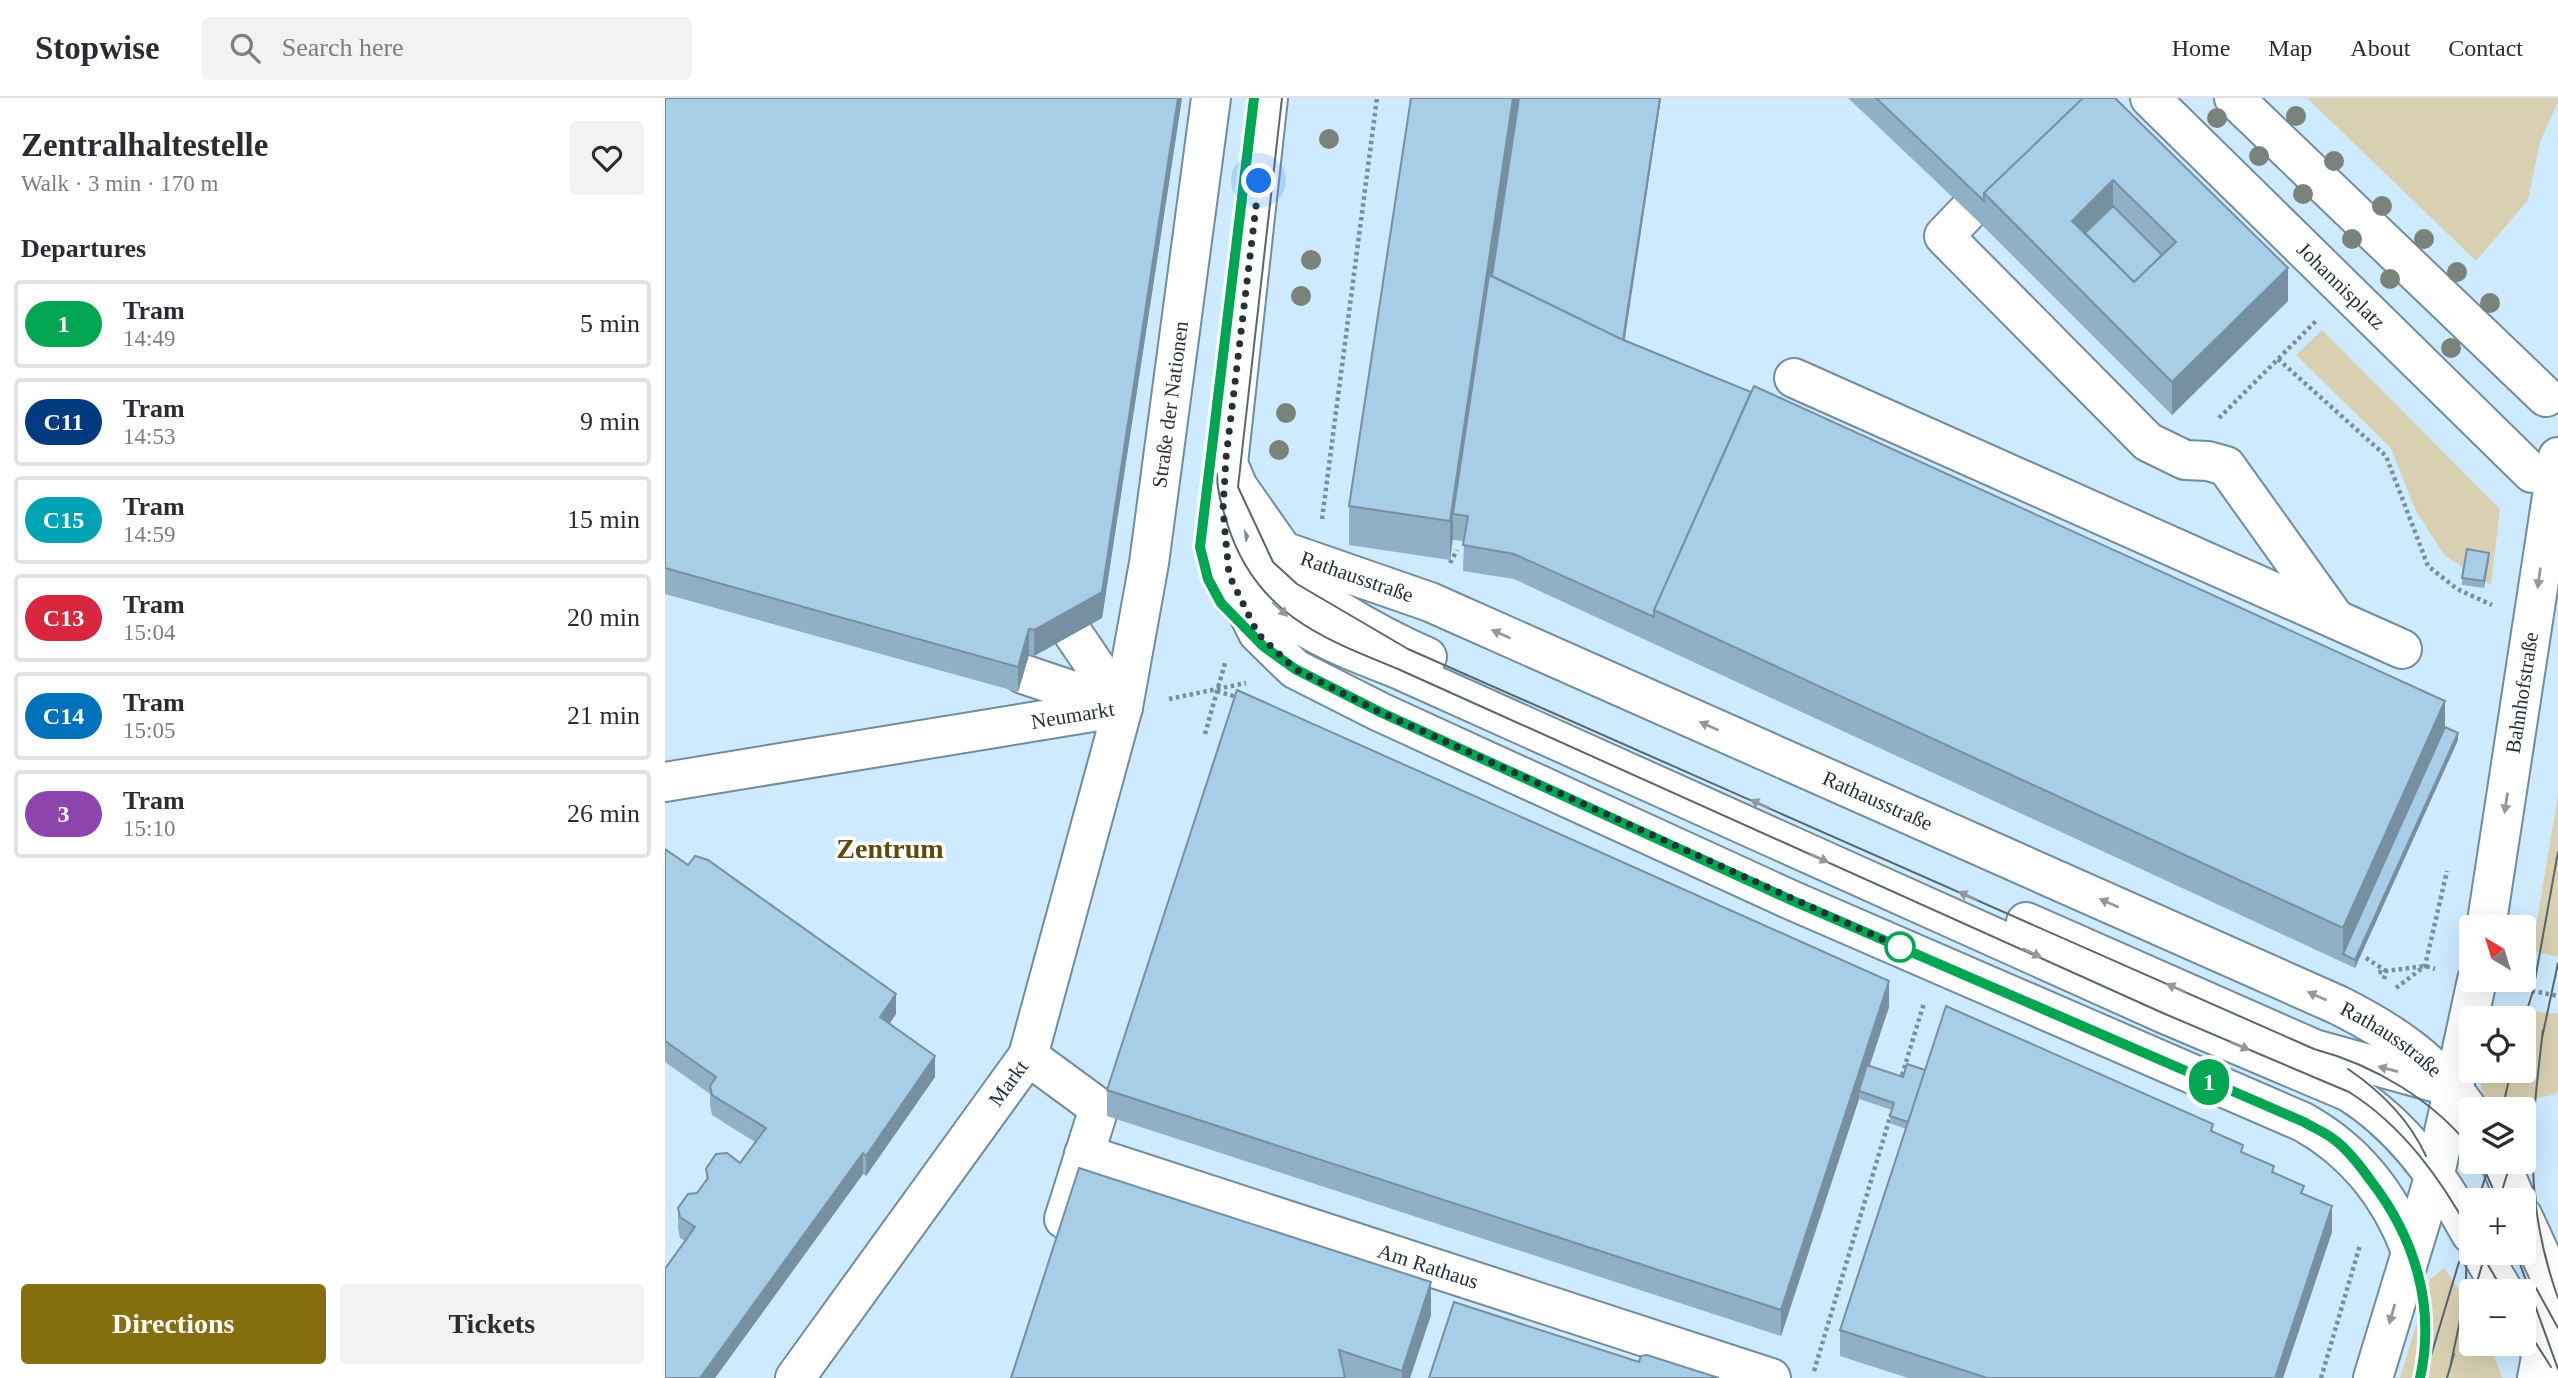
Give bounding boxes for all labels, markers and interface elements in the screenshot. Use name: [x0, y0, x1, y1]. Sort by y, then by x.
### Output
search box: [202, 17, 692, 80]
icon: search: [226, 29, 264, 67]
text: Stopwise: [35, 30, 160, 66]
text: Search here: [282, 33, 404, 62]
text: Home: [2172, 35, 2230, 61]
text: Map: [2268, 35, 2312, 61]
text: About: [2350, 35, 2410, 61]
text: Contact: [2448, 35, 2523, 61]
button: heart: [570, 121, 644, 195]
text: Zentralhaltestelle: [21, 127, 268, 163]
your location: [1241, 163, 1276, 198]
text: Walk · 3 min · 170 m: [21, 171, 218, 196]
text: Departures: [21, 234, 146, 263]
street label: Johannisplatz: [2292, 237, 2390, 334]
text: Tram: [123, 296, 185, 325]
text: 5 min: [580, 309, 640, 338]
text: 1: [58, 311, 70, 337]
street label: Straße der Nationen: [1147, 319, 1193, 489]
text: 14:49: [123, 326, 175, 351]
text: Tram: [123, 394, 185, 423]
text: 9 min: [580, 407, 640, 436]
text: C11: [43, 409, 84, 435]
text: 14:53: [123, 424, 175, 449]
text: Tram: [123, 492, 185, 521]
text: 15 min: [567, 505, 640, 534]
text: C15: [43, 507, 84, 533]
text: 14:59: [123, 522, 175, 547]
street label: Rathausstraße: [1297, 546, 1417, 607]
one-way arrow: [2533, 567, 2544, 589]
text: Tram: [123, 590, 185, 619]
one-way arrow: [1272, 600, 1289, 617]
text: 20 min: [567, 603, 640, 632]
text: C13: [43, 605, 84, 631]
text: 15:04: [123, 620, 175, 645]
one-way arrow: [1491, 628, 1511, 640]
street label: Bahnhofstraße: [2501, 630, 2543, 755]
text: Tram: [123, 688, 185, 717]
street label: Neumarkt: [1029, 697, 1116, 734]
text: 21 min: [567, 701, 640, 730]
text: C14: [43, 703, 84, 729]
text: 15:05: [123, 718, 175, 743]
one-way arrow: [1699, 720, 1719, 732]
street label: Rathausstraße: [1819, 766, 1936, 836]
text: Tram: [123, 786, 185, 815]
one-way arrow: [2500, 792, 2511, 814]
one-way arrow: [1750, 798, 1770, 810]
text: 26 min: [567, 799, 640, 828]
text: 3: [58, 801, 70, 827]
text: 15:10: [123, 816, 175, 841]
district label: Zentrum: [836, 833, 944, 864]
one-way arrow: [1809, 853, 1830, 864]
one-way arrow: [1958, 890, 1978, 902]
one-way arrow: [2099, 897, 2119, 909]
north arrow: [2459, 915, 2536, 992]
map controls: [2459, 915, 2536, 1356]
unlabelled marker: [1885, 932, 1915, 962]
one-way arrow: [2022, 947, 2042, 959]
one-way arrow: [2166, 982, 2186, 994]
one-way arrow: [2307, 990, 2327, 1002]
street label: Rathausstraße: [2336, 996, 2447, 1082]
button: locate: [2459, 1006, 2536, 1083]
one-way arrow: [2230, 1040, 2250, 1052]
street label: Markt: [984, 1055, 1033, 1111]
line badge: 1: [2186, 1059, 2232, 1105]
one-way arrow: [2377, 1064, 2398, 1074]
text: 1: [2203, 1069, 2215, 1095]
button: layers: [2459, 1097, 2536, 1174]
button: +: [2459, 1188, 2536, 1265]
street label: Am Rathaus: [1375, 1239, 1482, 1294]
button: −: [2459, 1279, 2536, 1356]
button: Directions: [21, 1284, 326, 1364]
button: Tickets: [340, 1284, 644, 1364]
one-way arrow: [2387, 1304, 2397, 1325]

